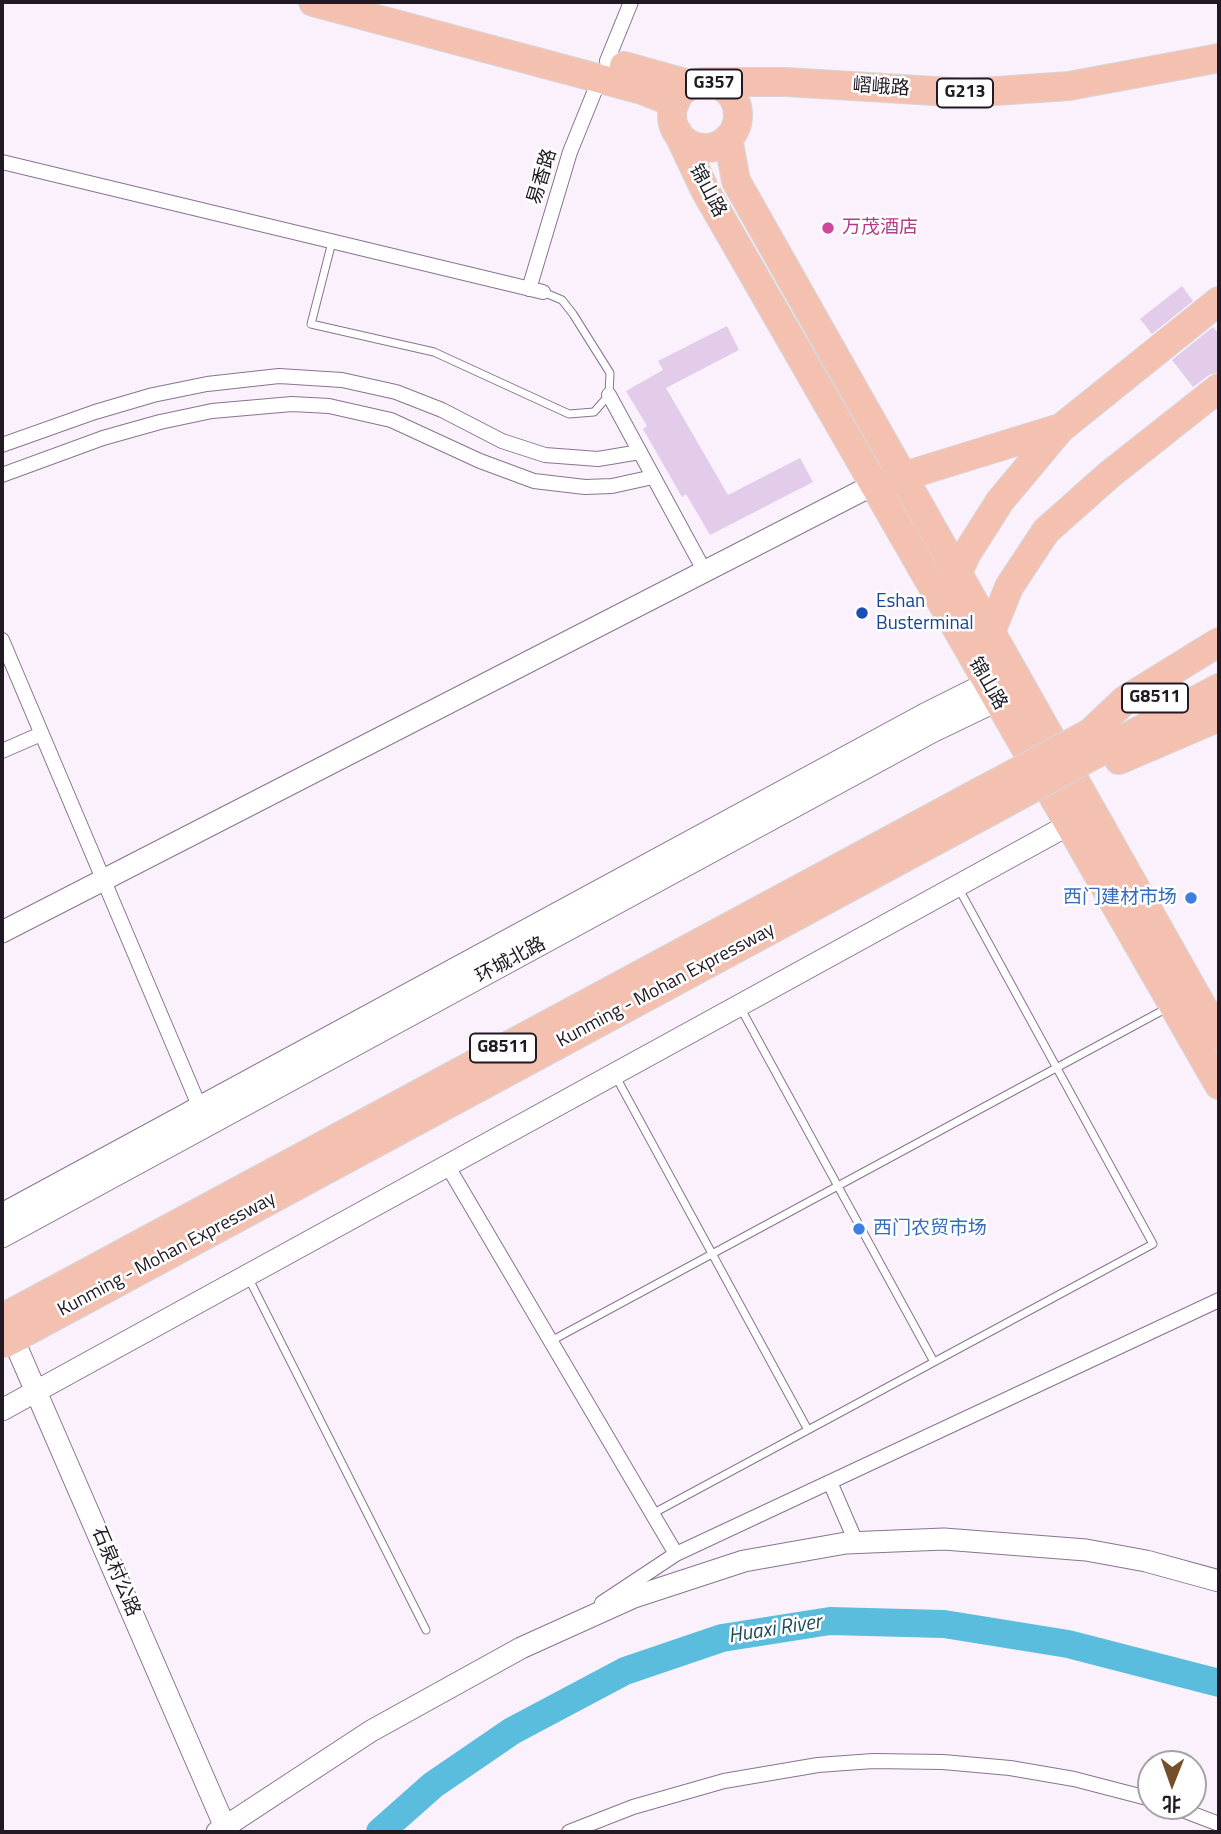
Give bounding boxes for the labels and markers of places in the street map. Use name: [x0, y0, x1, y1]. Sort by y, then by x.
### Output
place label: 万茂酒店: [842, 217, 918, 239]
marker: 万茂酒店: [820, 220, 836, 236]
place label: Eshan Busterminal: [876, 591, 974, 635]
marker: Eshan Busterminal: [854, 605, 870, 621]
place label: 西门建材市场: [1063, 887, 1177, 909]
marker: 西门建材市场: [1183, 890, 1199, 906]
place label: 西门农贸市场: [873, 1218, 987, 1240]
marker: 西门农贸市场: [851, 1221, 867, 1237]

